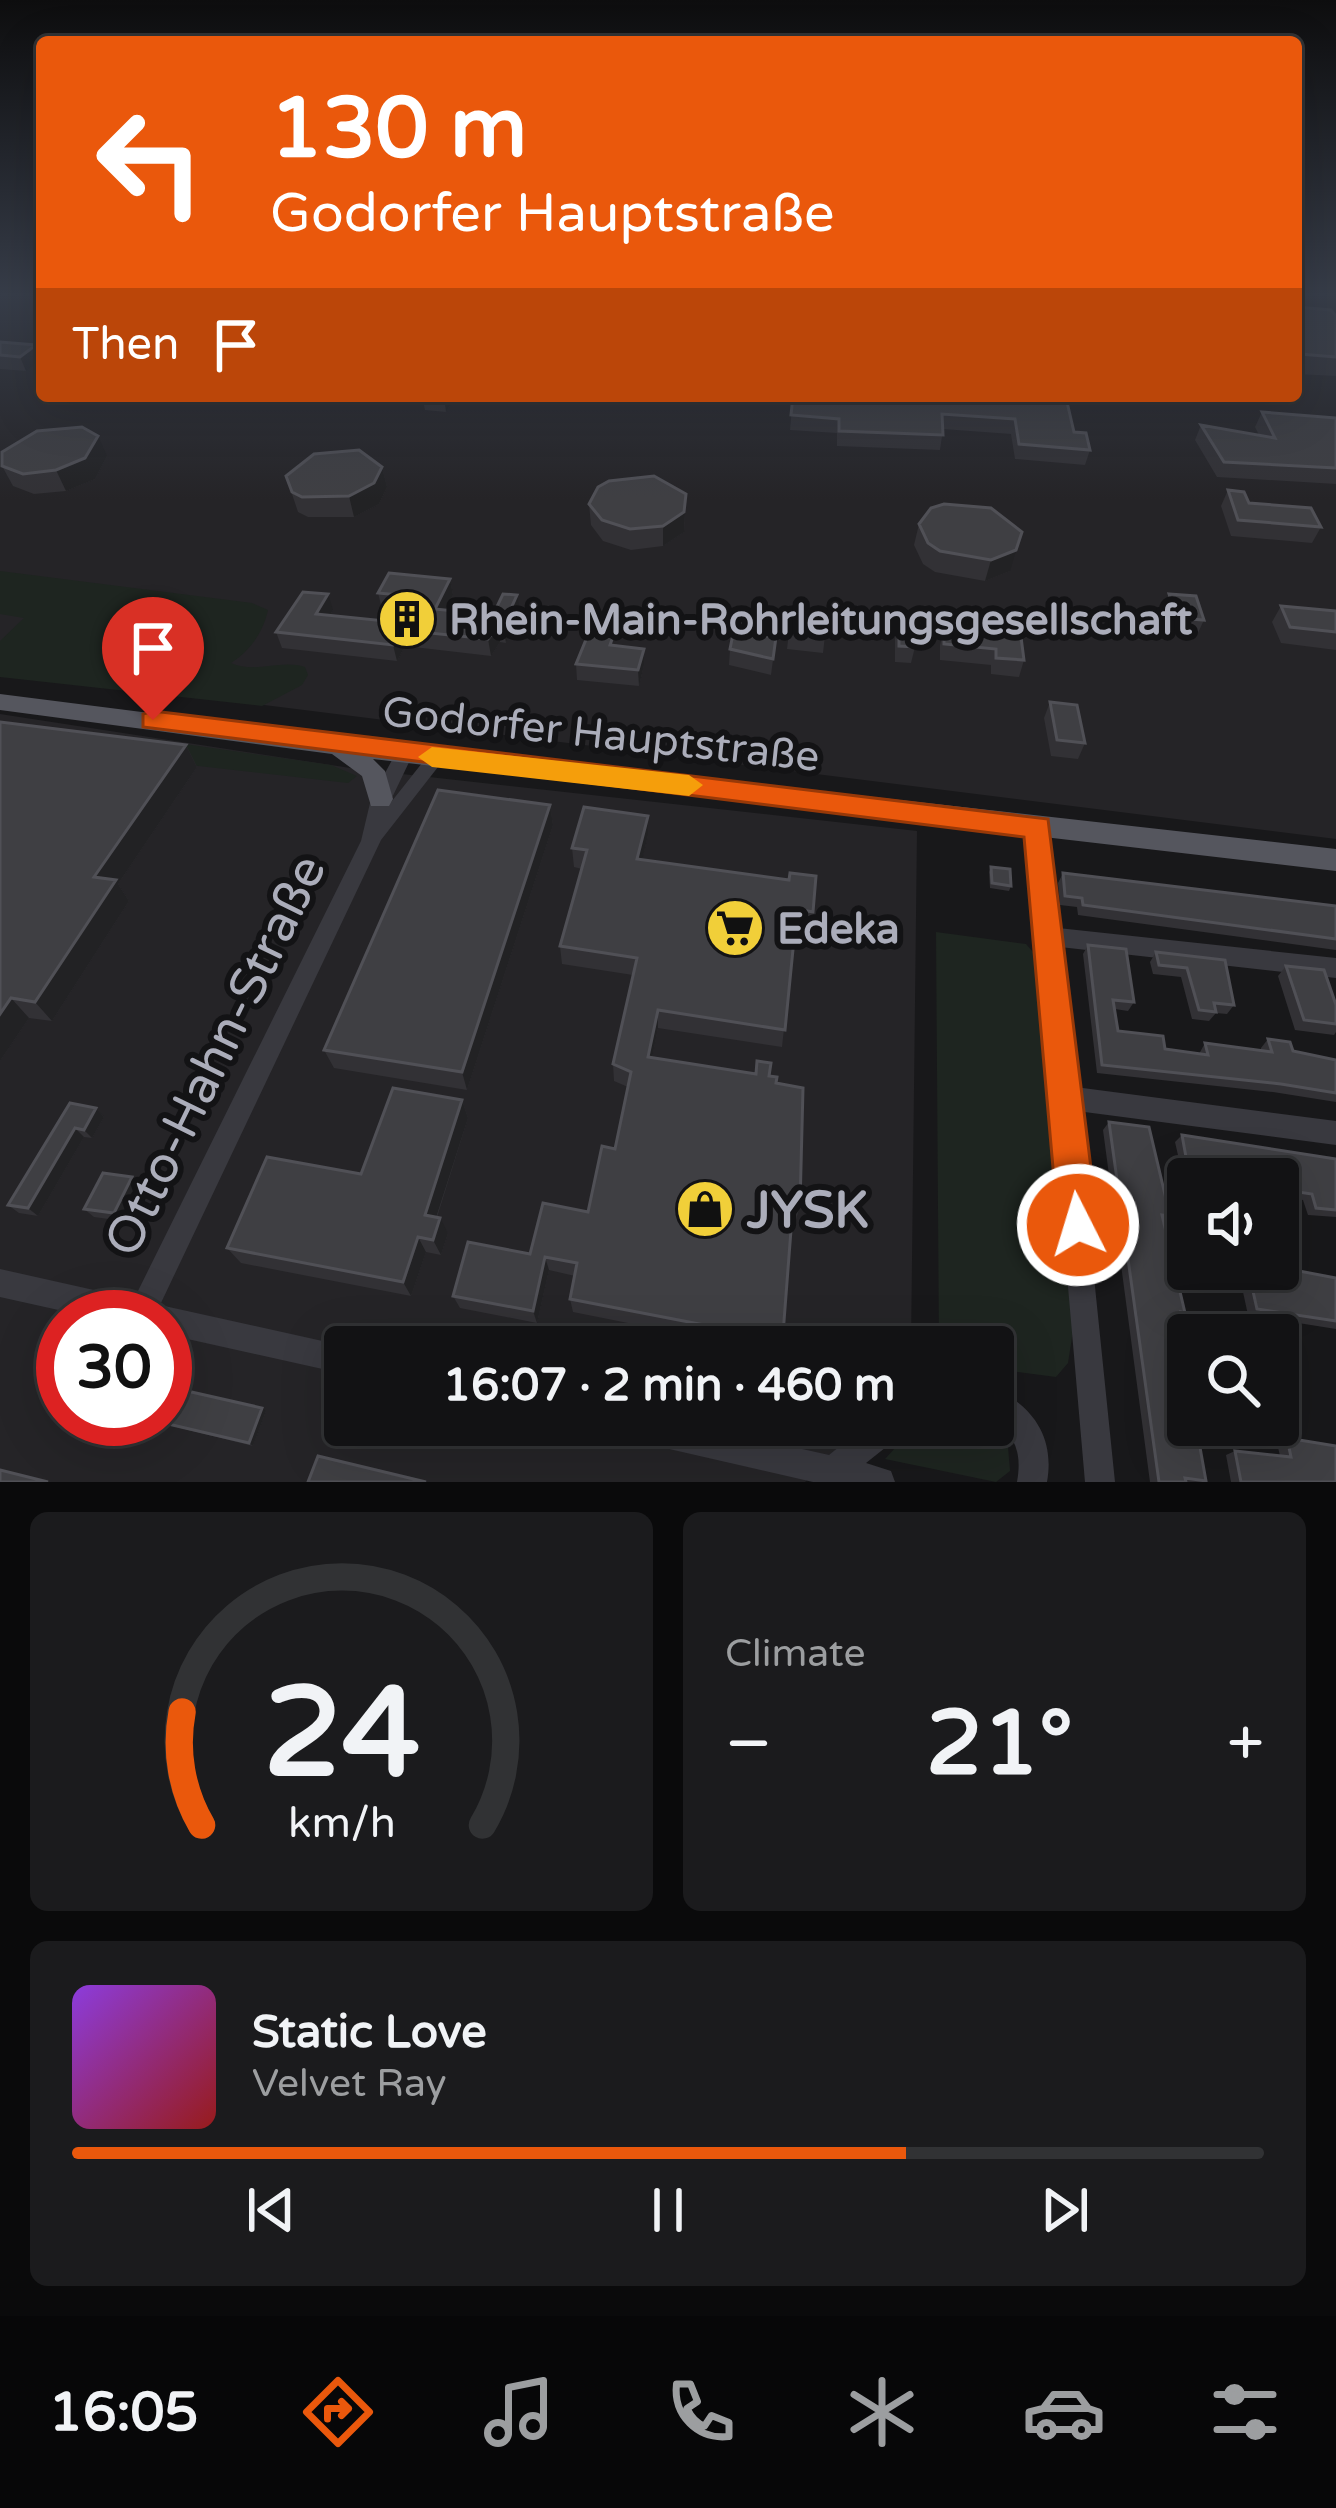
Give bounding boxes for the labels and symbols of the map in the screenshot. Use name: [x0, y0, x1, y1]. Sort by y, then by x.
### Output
building icon: Rhein-Main-Rohrleitungsgesellschaft: [376, 588, 438, 650]
place label: Rhein-Main-Rohrleitungsgesellschaft: [449, 595, 1192, 646]
pin: [102, 597, 204, 720]
street label: Godorfer Hauptstraße: [380, 686, 822, 783]
street label: Otto-Hahn-Straße: [92, 845, 340, 1267]
supermarket icon: Edeka: [704, 897, 766, 959]
place label: Edeka: [777, 904, 900, 955]
position arrow: [1015, 1162, 1141, 1288]
shop icon: JYSK: [674, 1178, 736, 1240]
place label: JYSK: [746, 1180, 868, 1242]
speed limit sign: 30: [36, 1290, 192, 1446]

